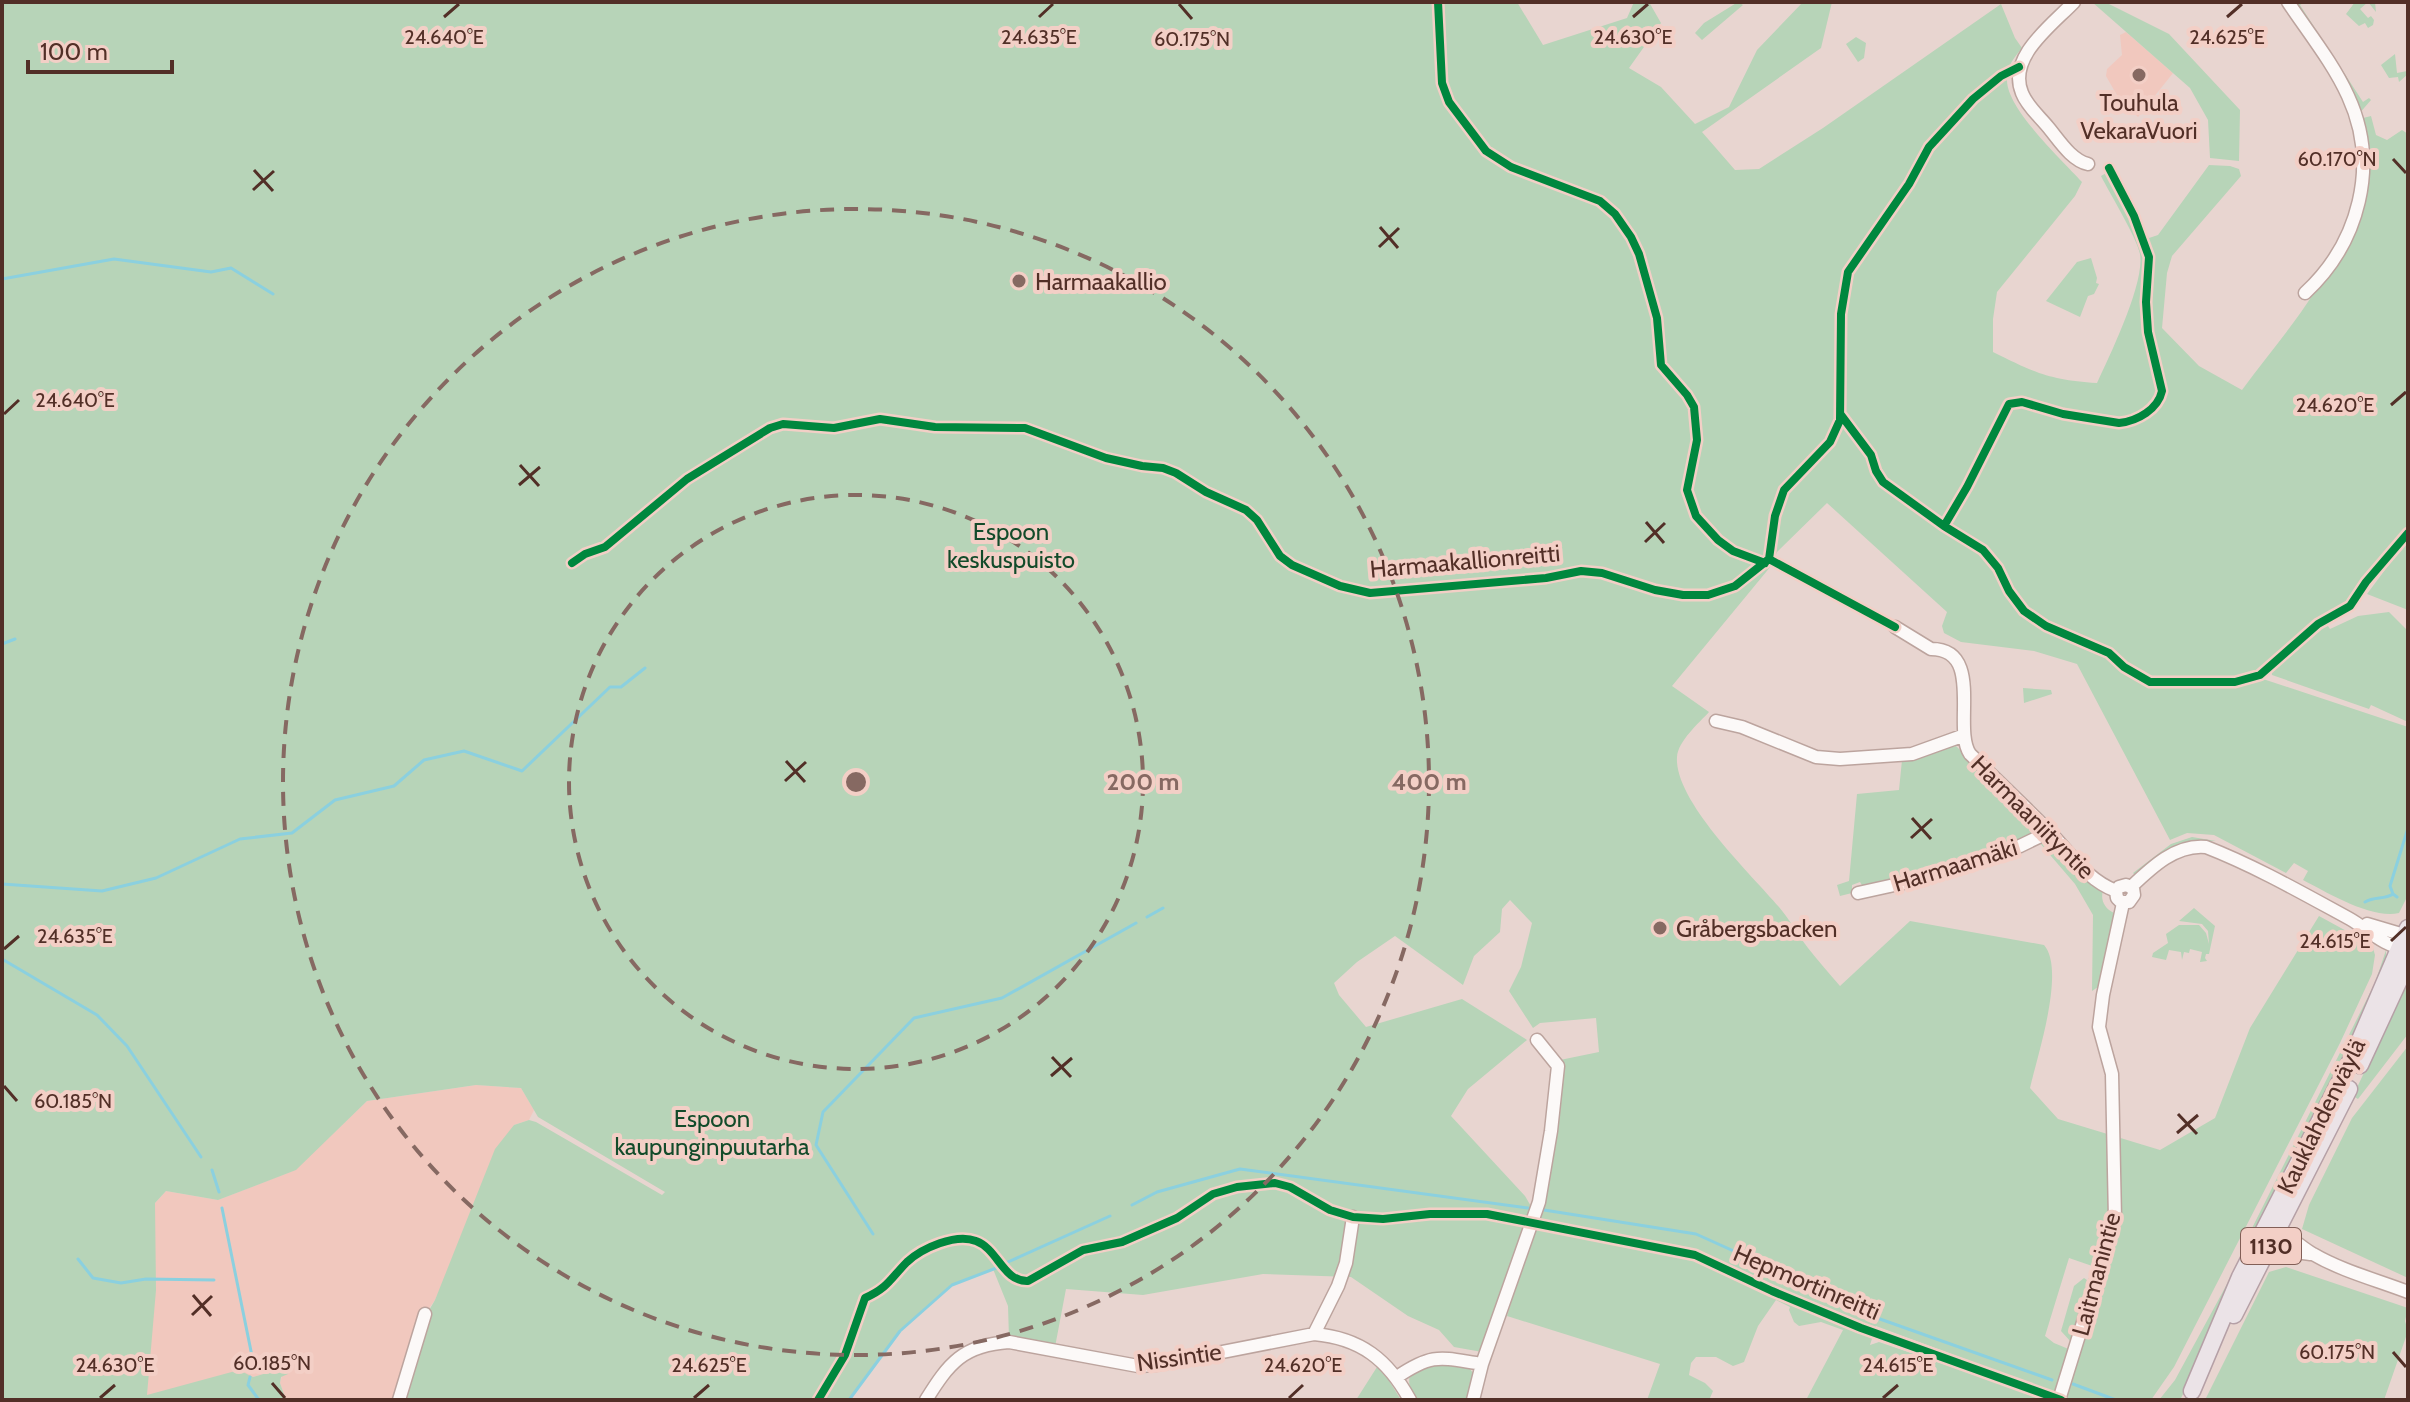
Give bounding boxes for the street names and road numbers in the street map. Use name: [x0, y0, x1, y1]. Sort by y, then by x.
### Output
street label: Harmaakallionreitti: [1369, 538, 1561, 584]
street label: Harmaaniityntie: [1965, 749, 2101, 885]
street label: Harmaamäki: [1889, 832, 2021, 898]
street label: Kauklahdenväylä: [2271, 1033, 2371, 1198]
street label: Laitmanintie: [2066, 1209, 2126, 1339]
road number: 1130: [2241, 1228, 2301, 1264]
street label: Hepmortinreitti: [1729, 1238, 1885, 1326]
street label: Nissintie: [1135, 1337, 1223, 1377]

